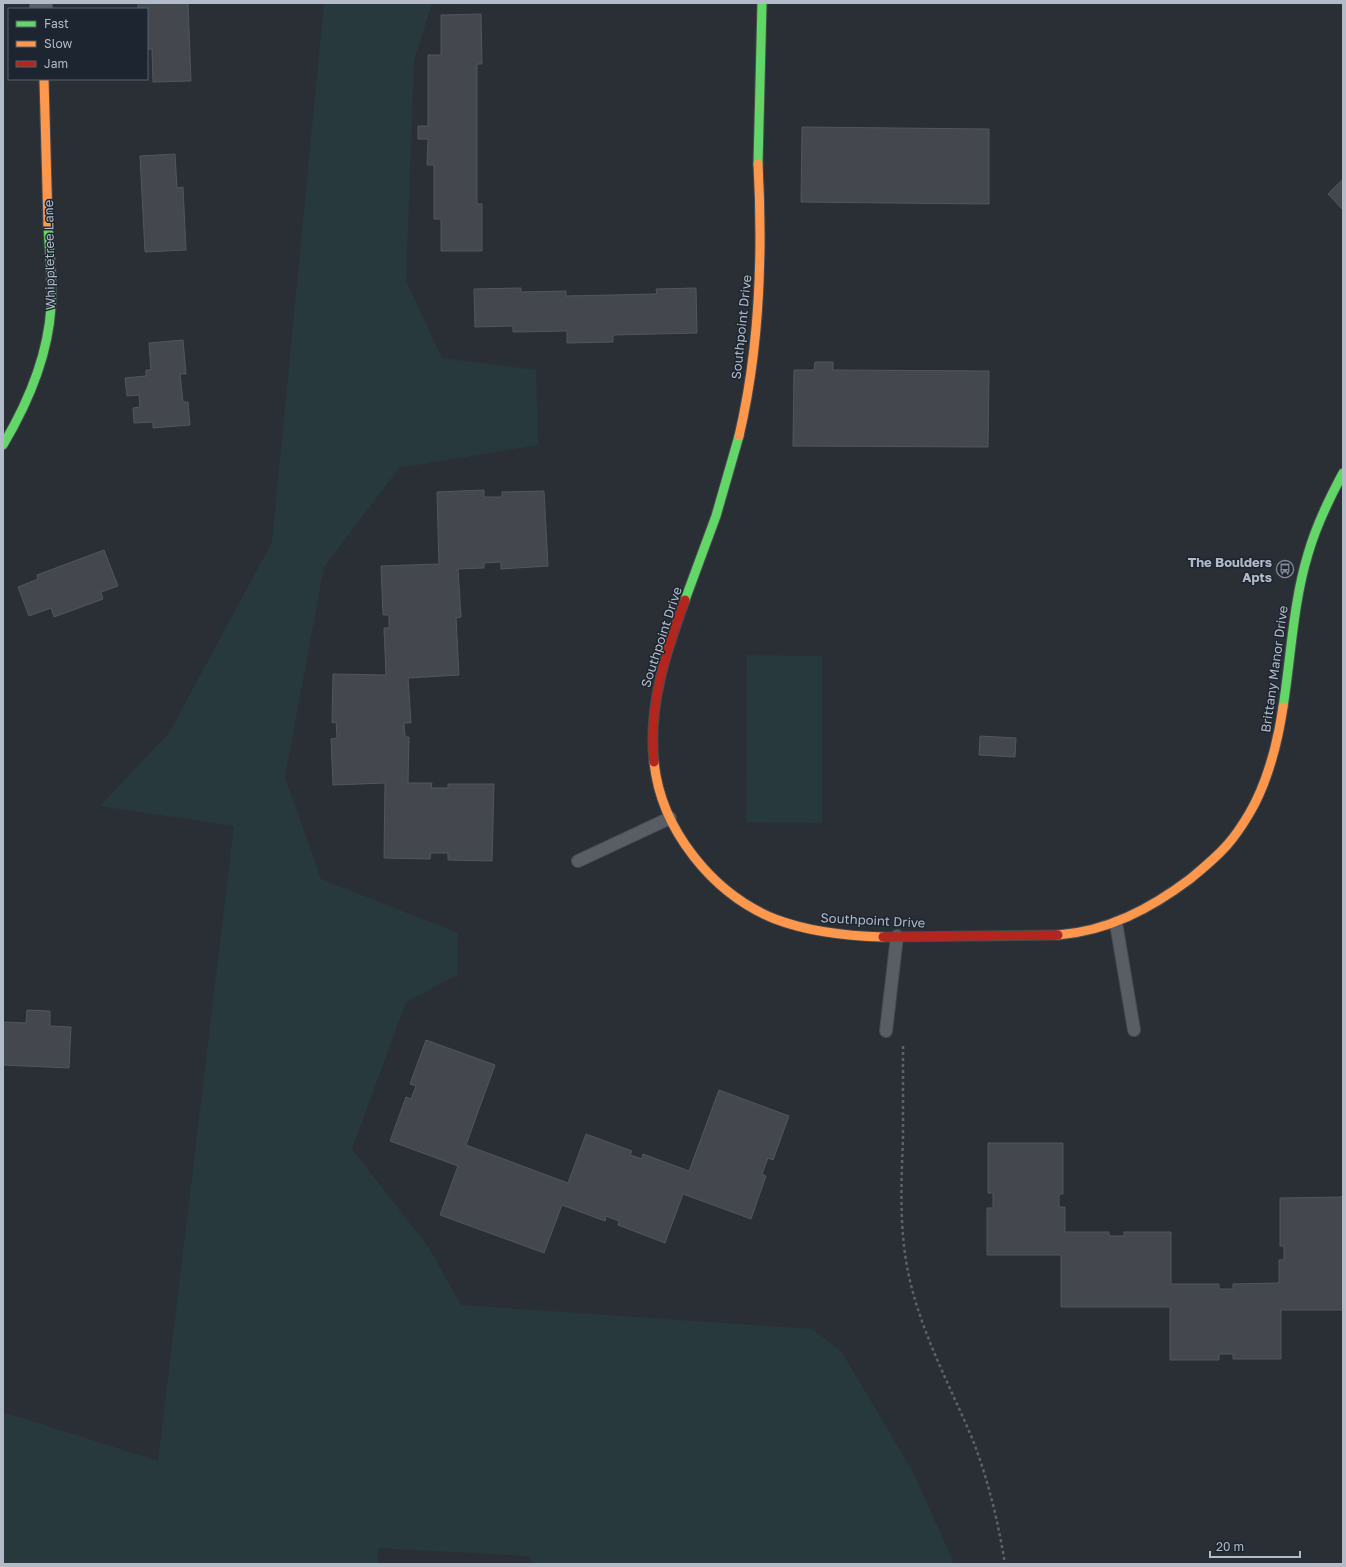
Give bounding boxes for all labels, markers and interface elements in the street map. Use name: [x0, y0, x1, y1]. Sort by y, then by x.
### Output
legend: [8, 8, 148, 80]
text: Fast: [44, 16, 69, 31]
text: Slow: [44, 36, 72, 51]
text: Jam: [44, 56, 68, 71]
street label: Whippletree Lane: [40, 200, 58, 310]
street label: Southpoint Drive: [728, 274, 754, 380]
place label: The Boulders Apts: [1188, 554, 1272, 585]
bus stop icon: The Boulders Apts: [1275, 559, 1295, 579]
street label: Southpoint Drive: [637, 585, 685, 689]
street label: Brittany Manor Drive: [1257, 605, 1291, 733]
street label: Southpoint Drive: [820, 909, 926, 931]
scale bar: [1210, 1533, 1300, 1559]
text: 20 m: [1216, 1539, 1244, 1554]

